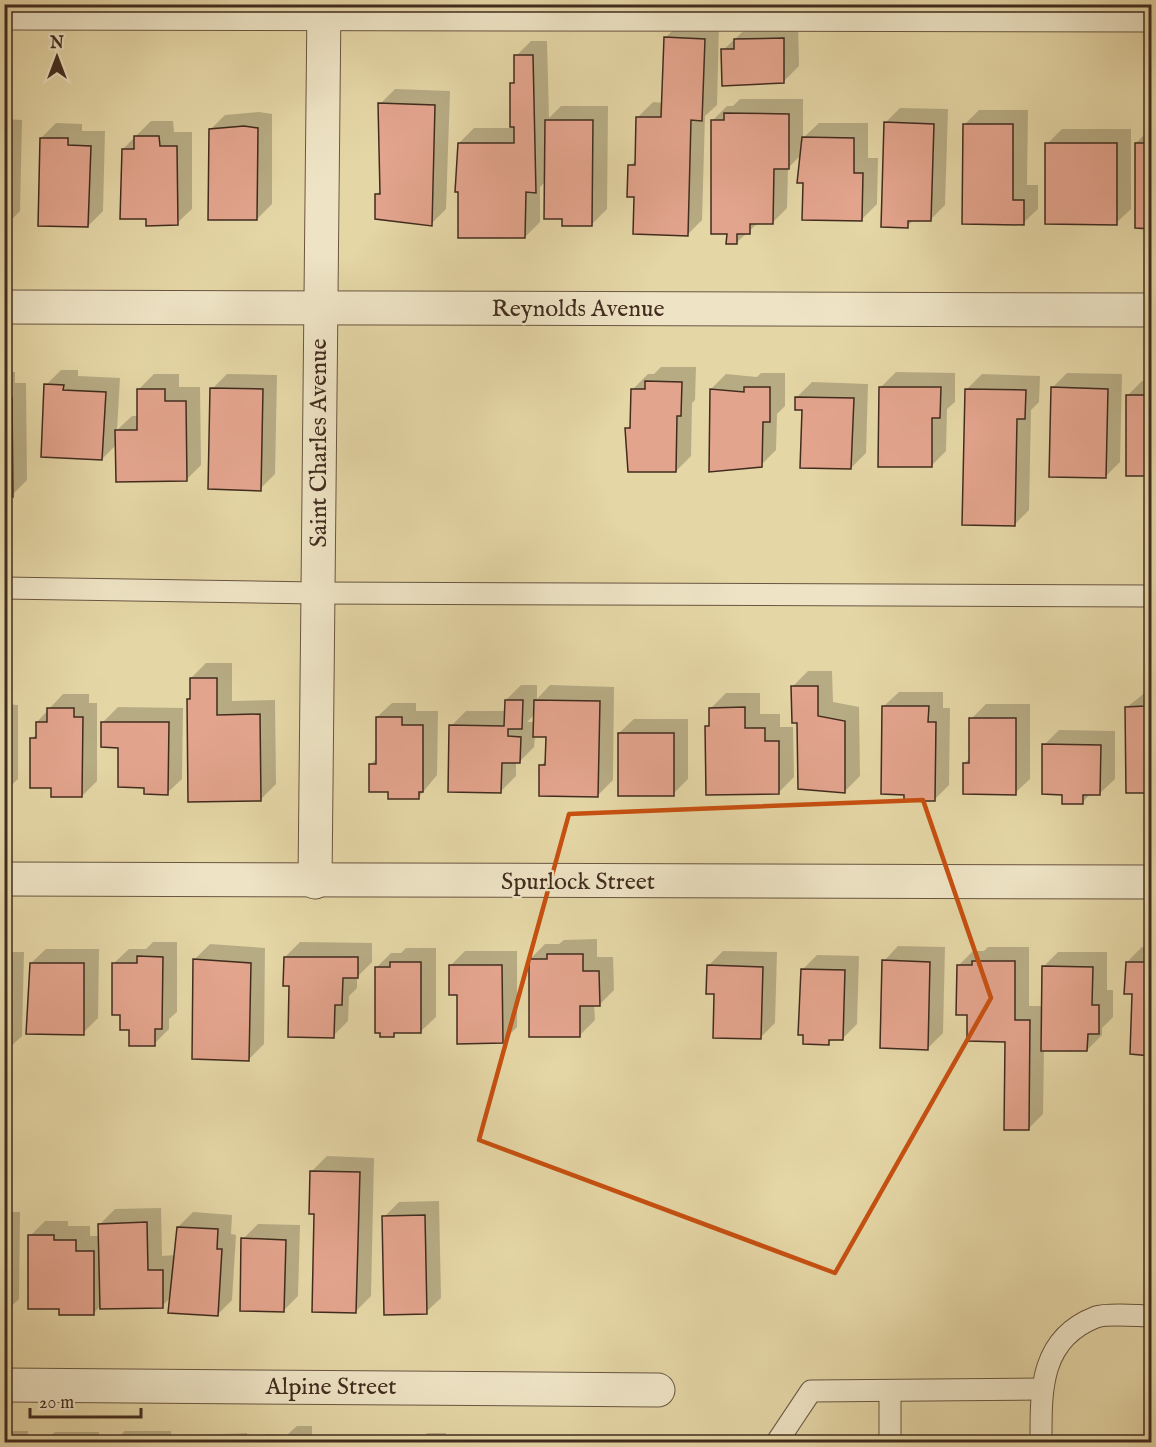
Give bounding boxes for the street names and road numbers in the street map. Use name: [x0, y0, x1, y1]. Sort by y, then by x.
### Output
street label: Reynolds Avenue: [492, 294, 664, 325]
street label: Saint Charles Avenue: [304, 339, 335, 547]
street label: Spurlock Street: [501, 867, 655, 898]
street label: Alpine Street: [265, 1372, 396, 1403]

